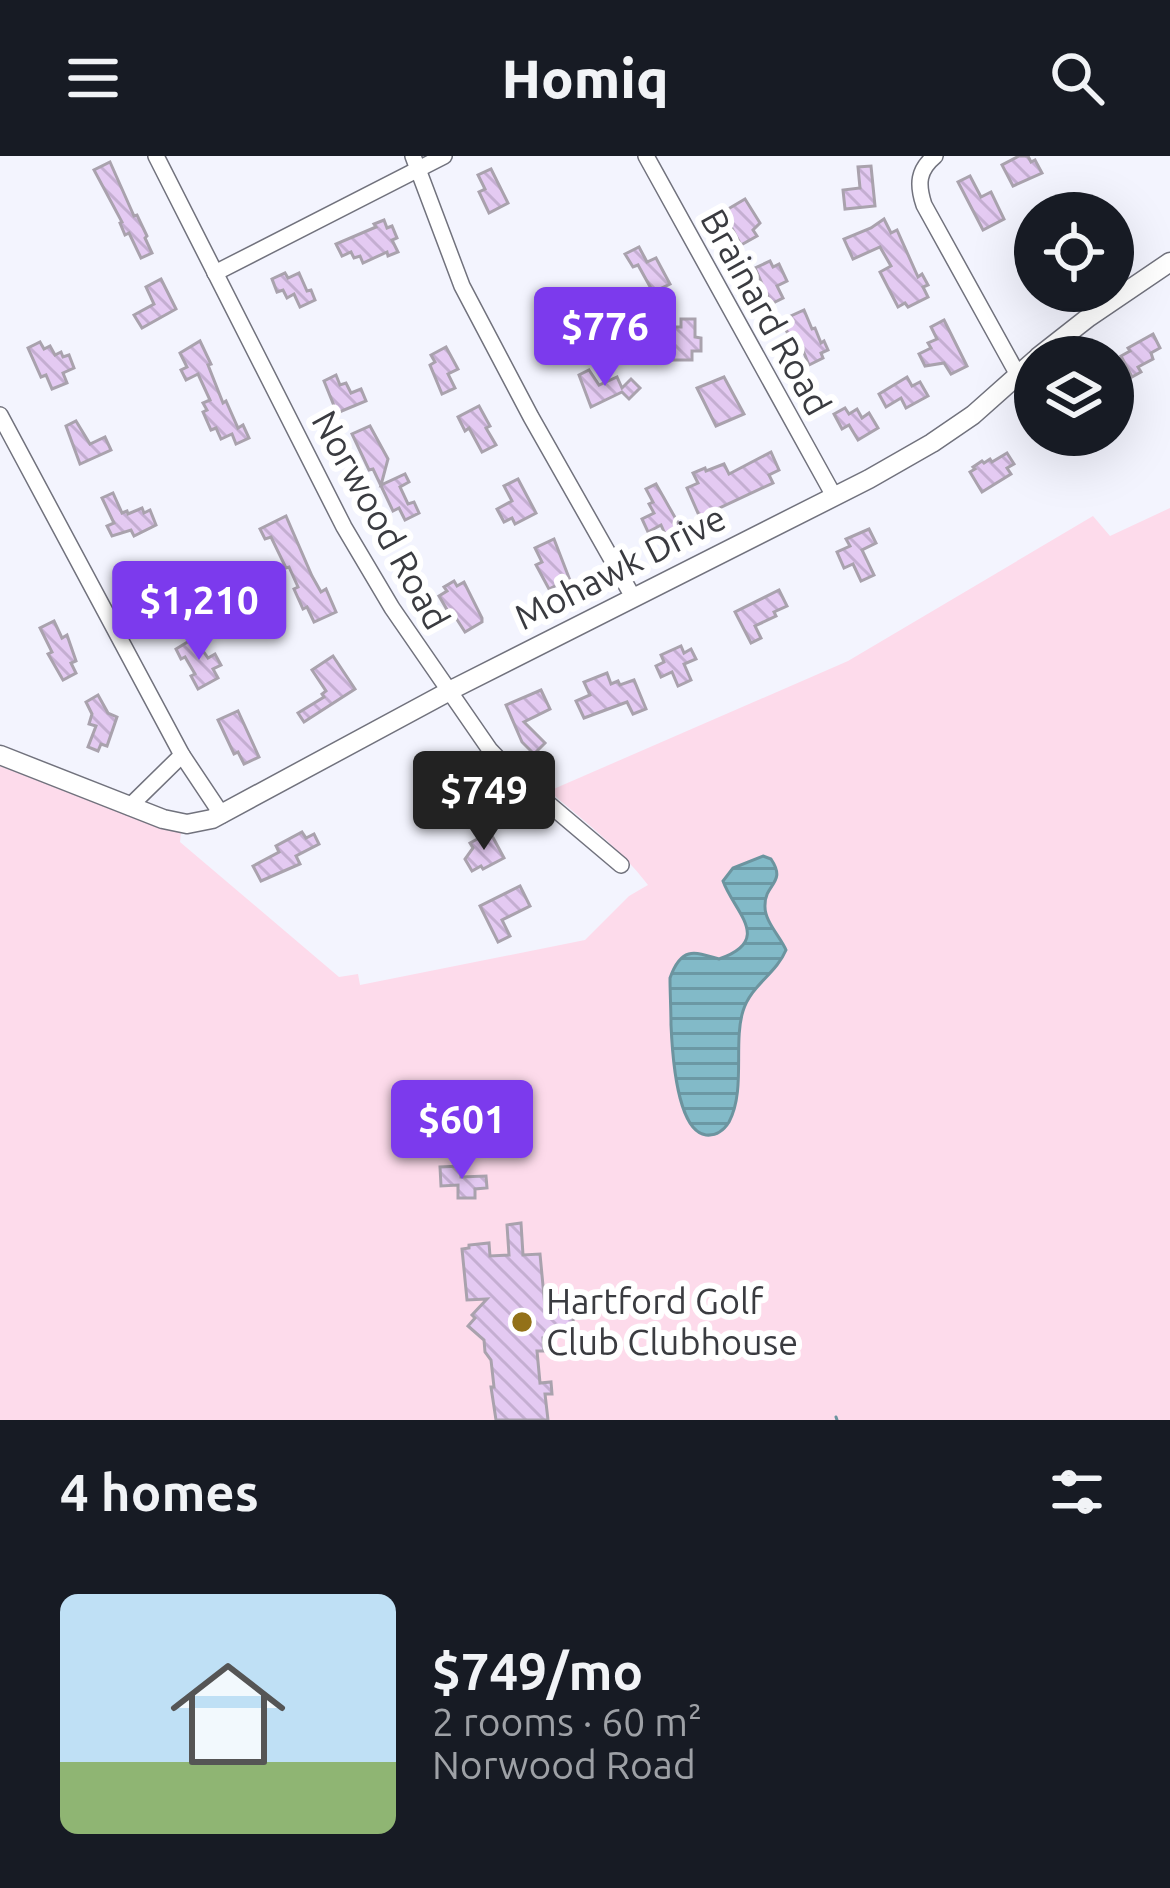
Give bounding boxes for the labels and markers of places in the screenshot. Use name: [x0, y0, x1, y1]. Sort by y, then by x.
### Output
pin: $776: [534, 287, 676, 389]
pin: $1,210: [101, 561, 297, 663]
pin: $749: [413, 751, 555, 853]
pin: $601: [391, 1080, 533, 1182]
place label: Hartford Golf Club Clubhouse: [546, 1280, 798, 1362]
marker: Hartford Golf Club Clubhouse: [509, 1309, 535, 1335]

